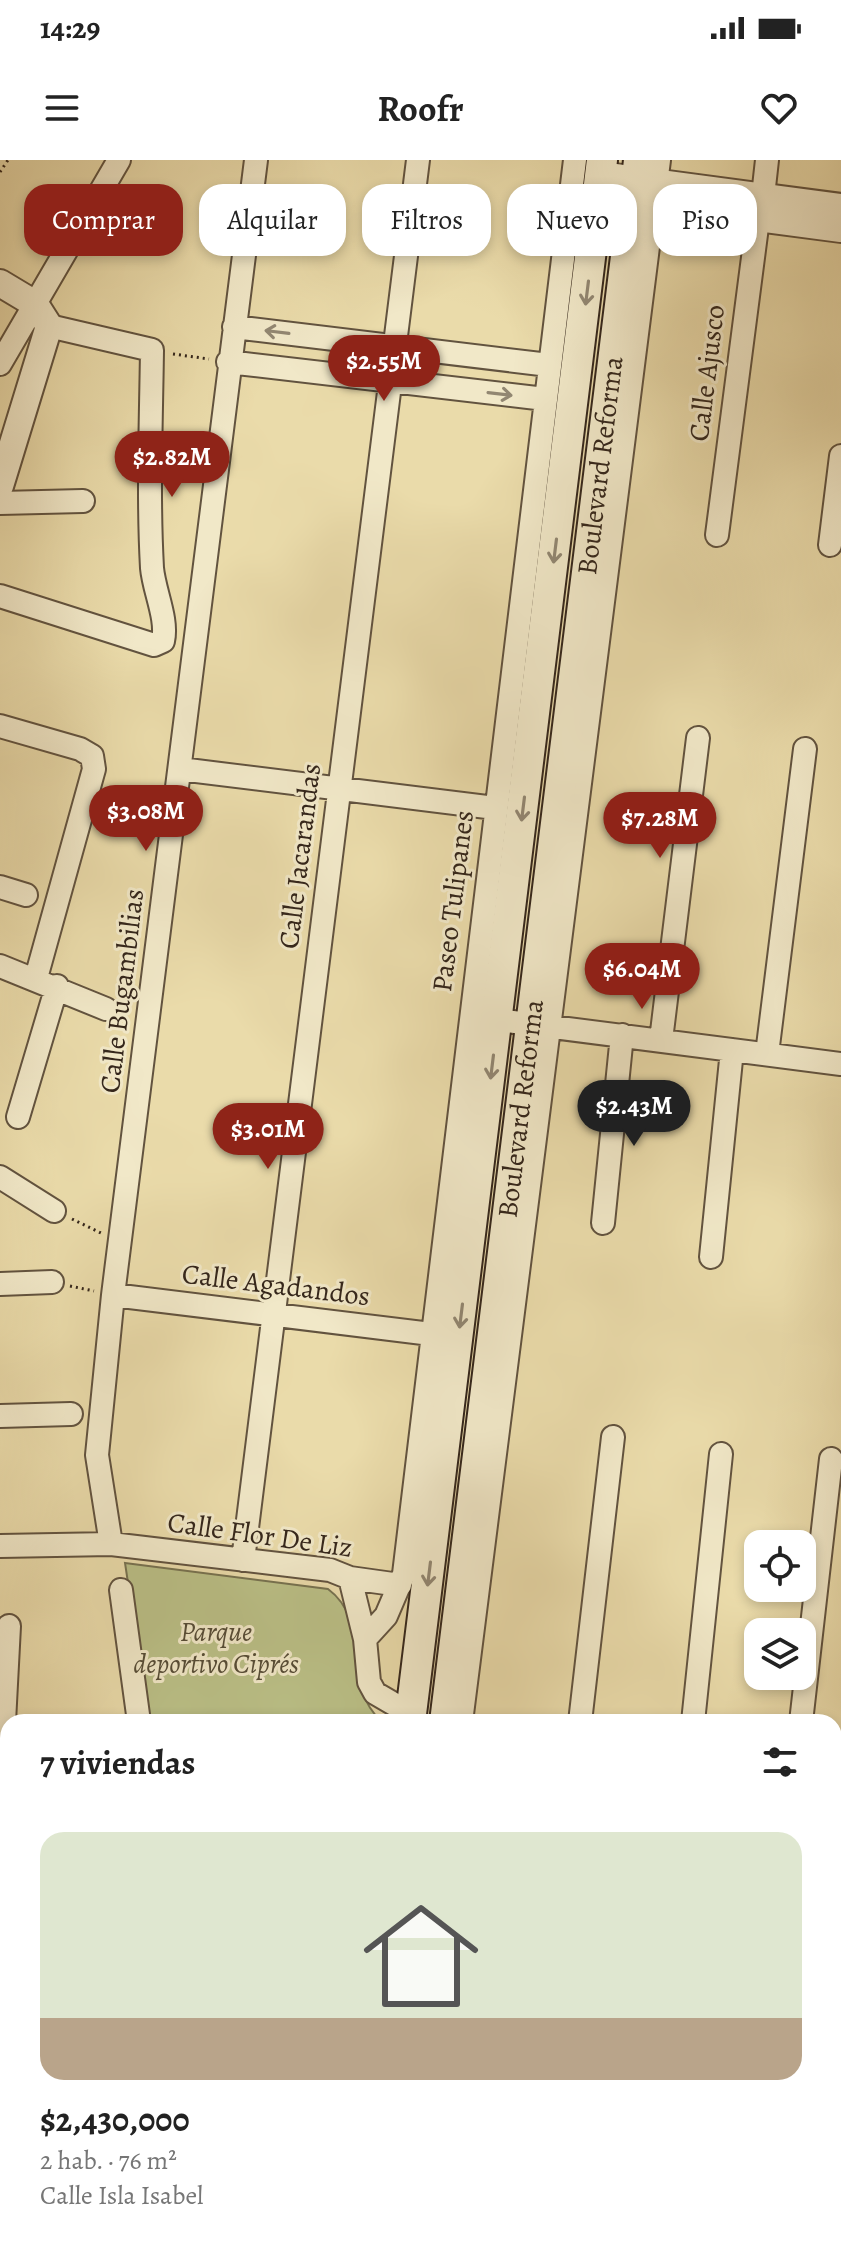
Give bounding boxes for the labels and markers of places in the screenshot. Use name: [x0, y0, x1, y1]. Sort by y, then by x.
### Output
pin: $2.55M: [319, 335, 449, 403]
pin: $2.82M: [107, 431, 237, 499]
pin: $3.08M: [81, 785, 211, 853]
pin: $7.28M: [595, 792, 725, 860]
pin: $6.04M: [577, 943, 707, 1011]
pin: $2.43M: [569, 1080, 699, 1148]
pin: $3.01M: [203, 1103, 333, 1171]

